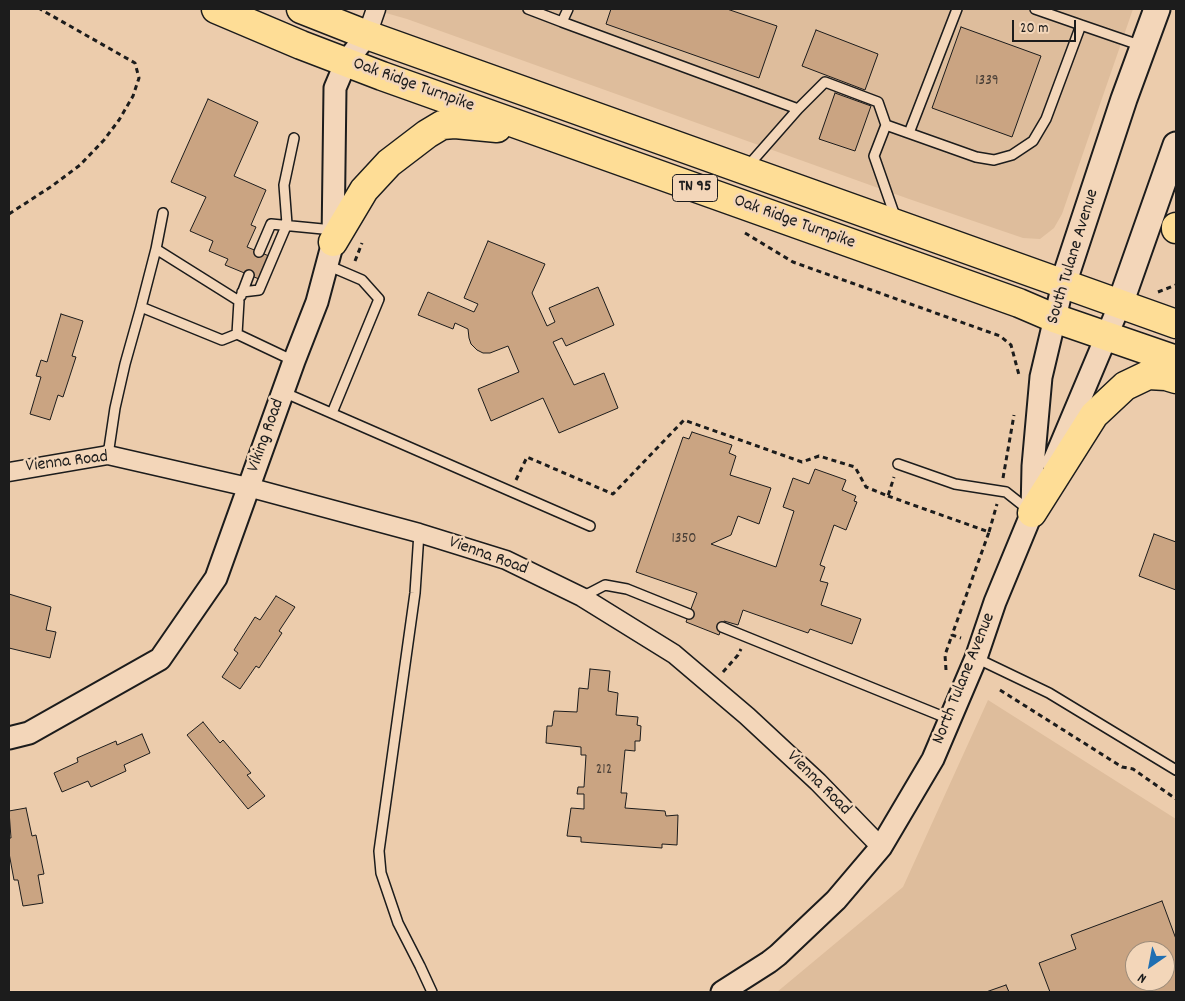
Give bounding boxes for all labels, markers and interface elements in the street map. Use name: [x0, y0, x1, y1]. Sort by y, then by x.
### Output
scale bar: [1015, 10, 1079, 42]
text: 20 m: [1020, 18, 1048, 40]
street label: Oak Ridge Turnpike: [349, 54, 477, 118]
house number: 1339: [975, 73, 999, 91]
road number: TN 95: [672, 174, 718, 202]
street label: South Tulane Avenue: [1043, 187, 1105, 327]
street label: Oak Ridge Turnpike: [730, 191, 858, 255]
street label: Viking Road: [244, 396, 290, 476]
street label: Vienna Road: [25, 447, 109, 479]
house number: 1350: [671, 531, 697, 549]
street label: Vienna Road: [445, 533, 531, 581]
street label: North Tulane Avenue: [929, 610, 1001, 748]
street label: Vienna Road: [781, 747, 855, 821]
house number: 212: [596, 762, 612, 780]
north arrow: [1125, 941, 1175, 991]
text: N: [1134, 967, 1151, 988]

